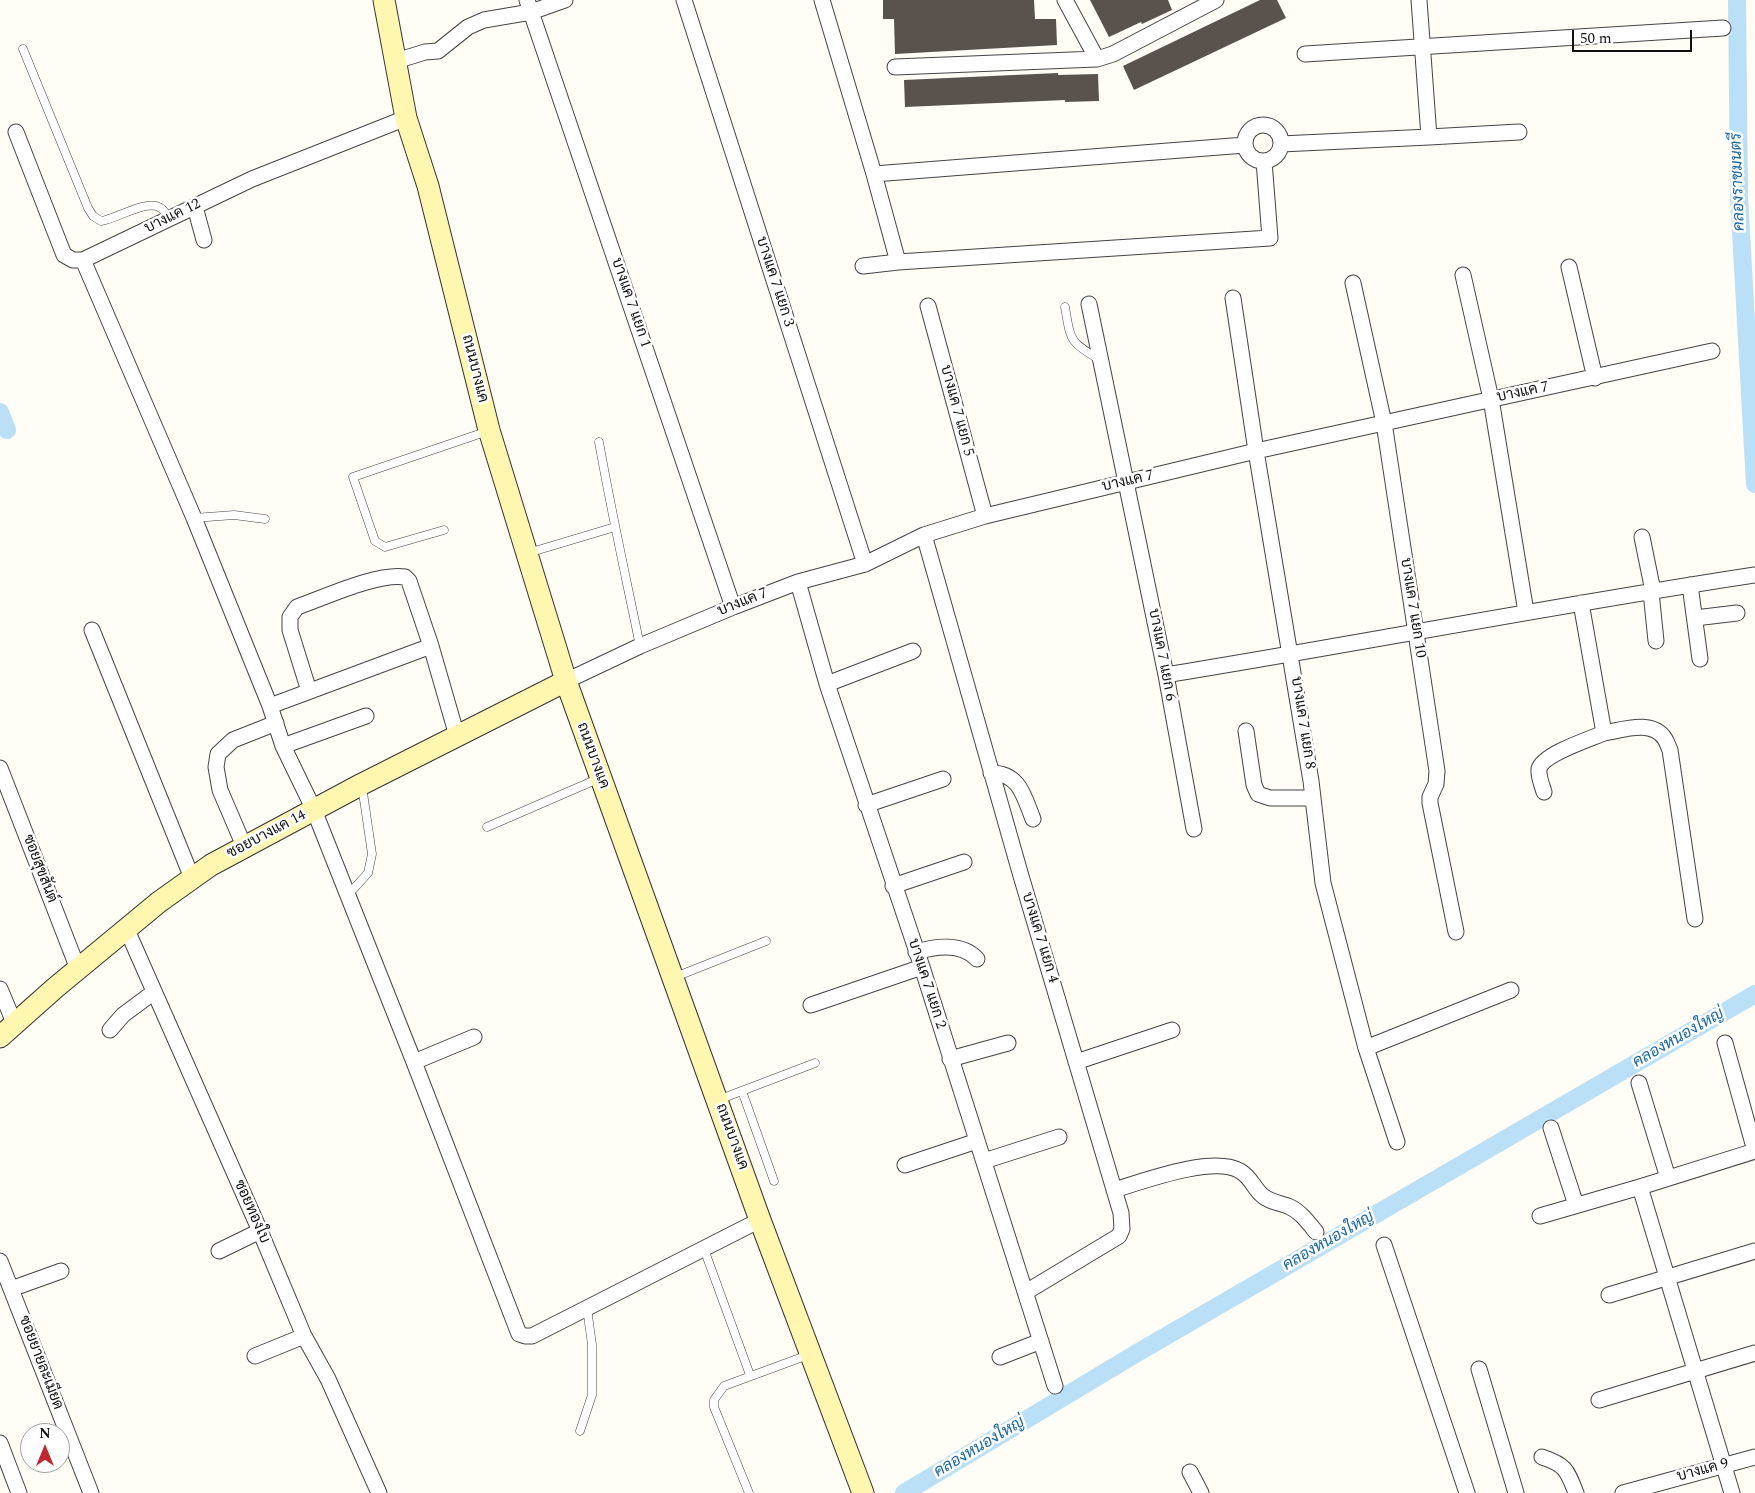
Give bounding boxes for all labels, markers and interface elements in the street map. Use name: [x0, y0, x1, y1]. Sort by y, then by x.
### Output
scale bar: [1575, 20, 1695, 52]
text: 50 m: [1580, 27, 1612, 50]
water label: คลองราชมนตรี: [1728, 133, 1750, 231]
street label: บางแค 12: [142, 196, 204, 238]
street label: บางแค 7 แยก 3: [751, 235, 797, 329]
street label: บางแค 7 แยก 1: [606, 256, 654, 350]
street label: ถนนบางแค: [457, 333, 491, 405]
street label: บางแค 7 แยก 5: [935, 363, 977, 459]
street label: บางแค 7: [1495, 379, 1551, 407]
street label: บางแค 7: [1100, 467, 1156, 497]
street label: บางแค 7 แยก 10: [1395, 557, 1429, 659]
street label: บางแค 7: [715, 585, 771, 621]
street label: บางแค 7 แยก 6: [1143, 607, 1179, 703]
street label: บางแค 7 แยก 8: [1286, 675, 1318, 771]
street label: ถนนบางแค: [572, 720, 612, 792]
street label: ซอยบางแค 14: [224, 807, 310, 863]
street label: ซอยสุขสันต์: [18, 832, 60, 906]
street label: บางแค 7 แยก 4: [1017, 891, 1061, 985]
street label: บางแค 7 แยก 2: [903, 937, 949, 1031]
water label: คลองหนองใหญ่: [1630, 1005, 1728, 1073]
street label: ถนนบางแค: [711, 1101, 751, 1173]
street label: ซอยทองใบ: [229, 1178, 273, 1246]
water label: คลองหนองใหญ่: [1280, 1208, 1378, 1276]
street label: ซอยยายละเมียด: [14, 1314, 66, 1412]
water label: คลองหนองใหญ่: [931, 1413, 1029, 1483]
north arrow: [20, 1423, 70, 1473]
text: N: [39, 1423, 51, 1444]
street label: บางแค 9: [1675, 1455, 1731, 1487]

